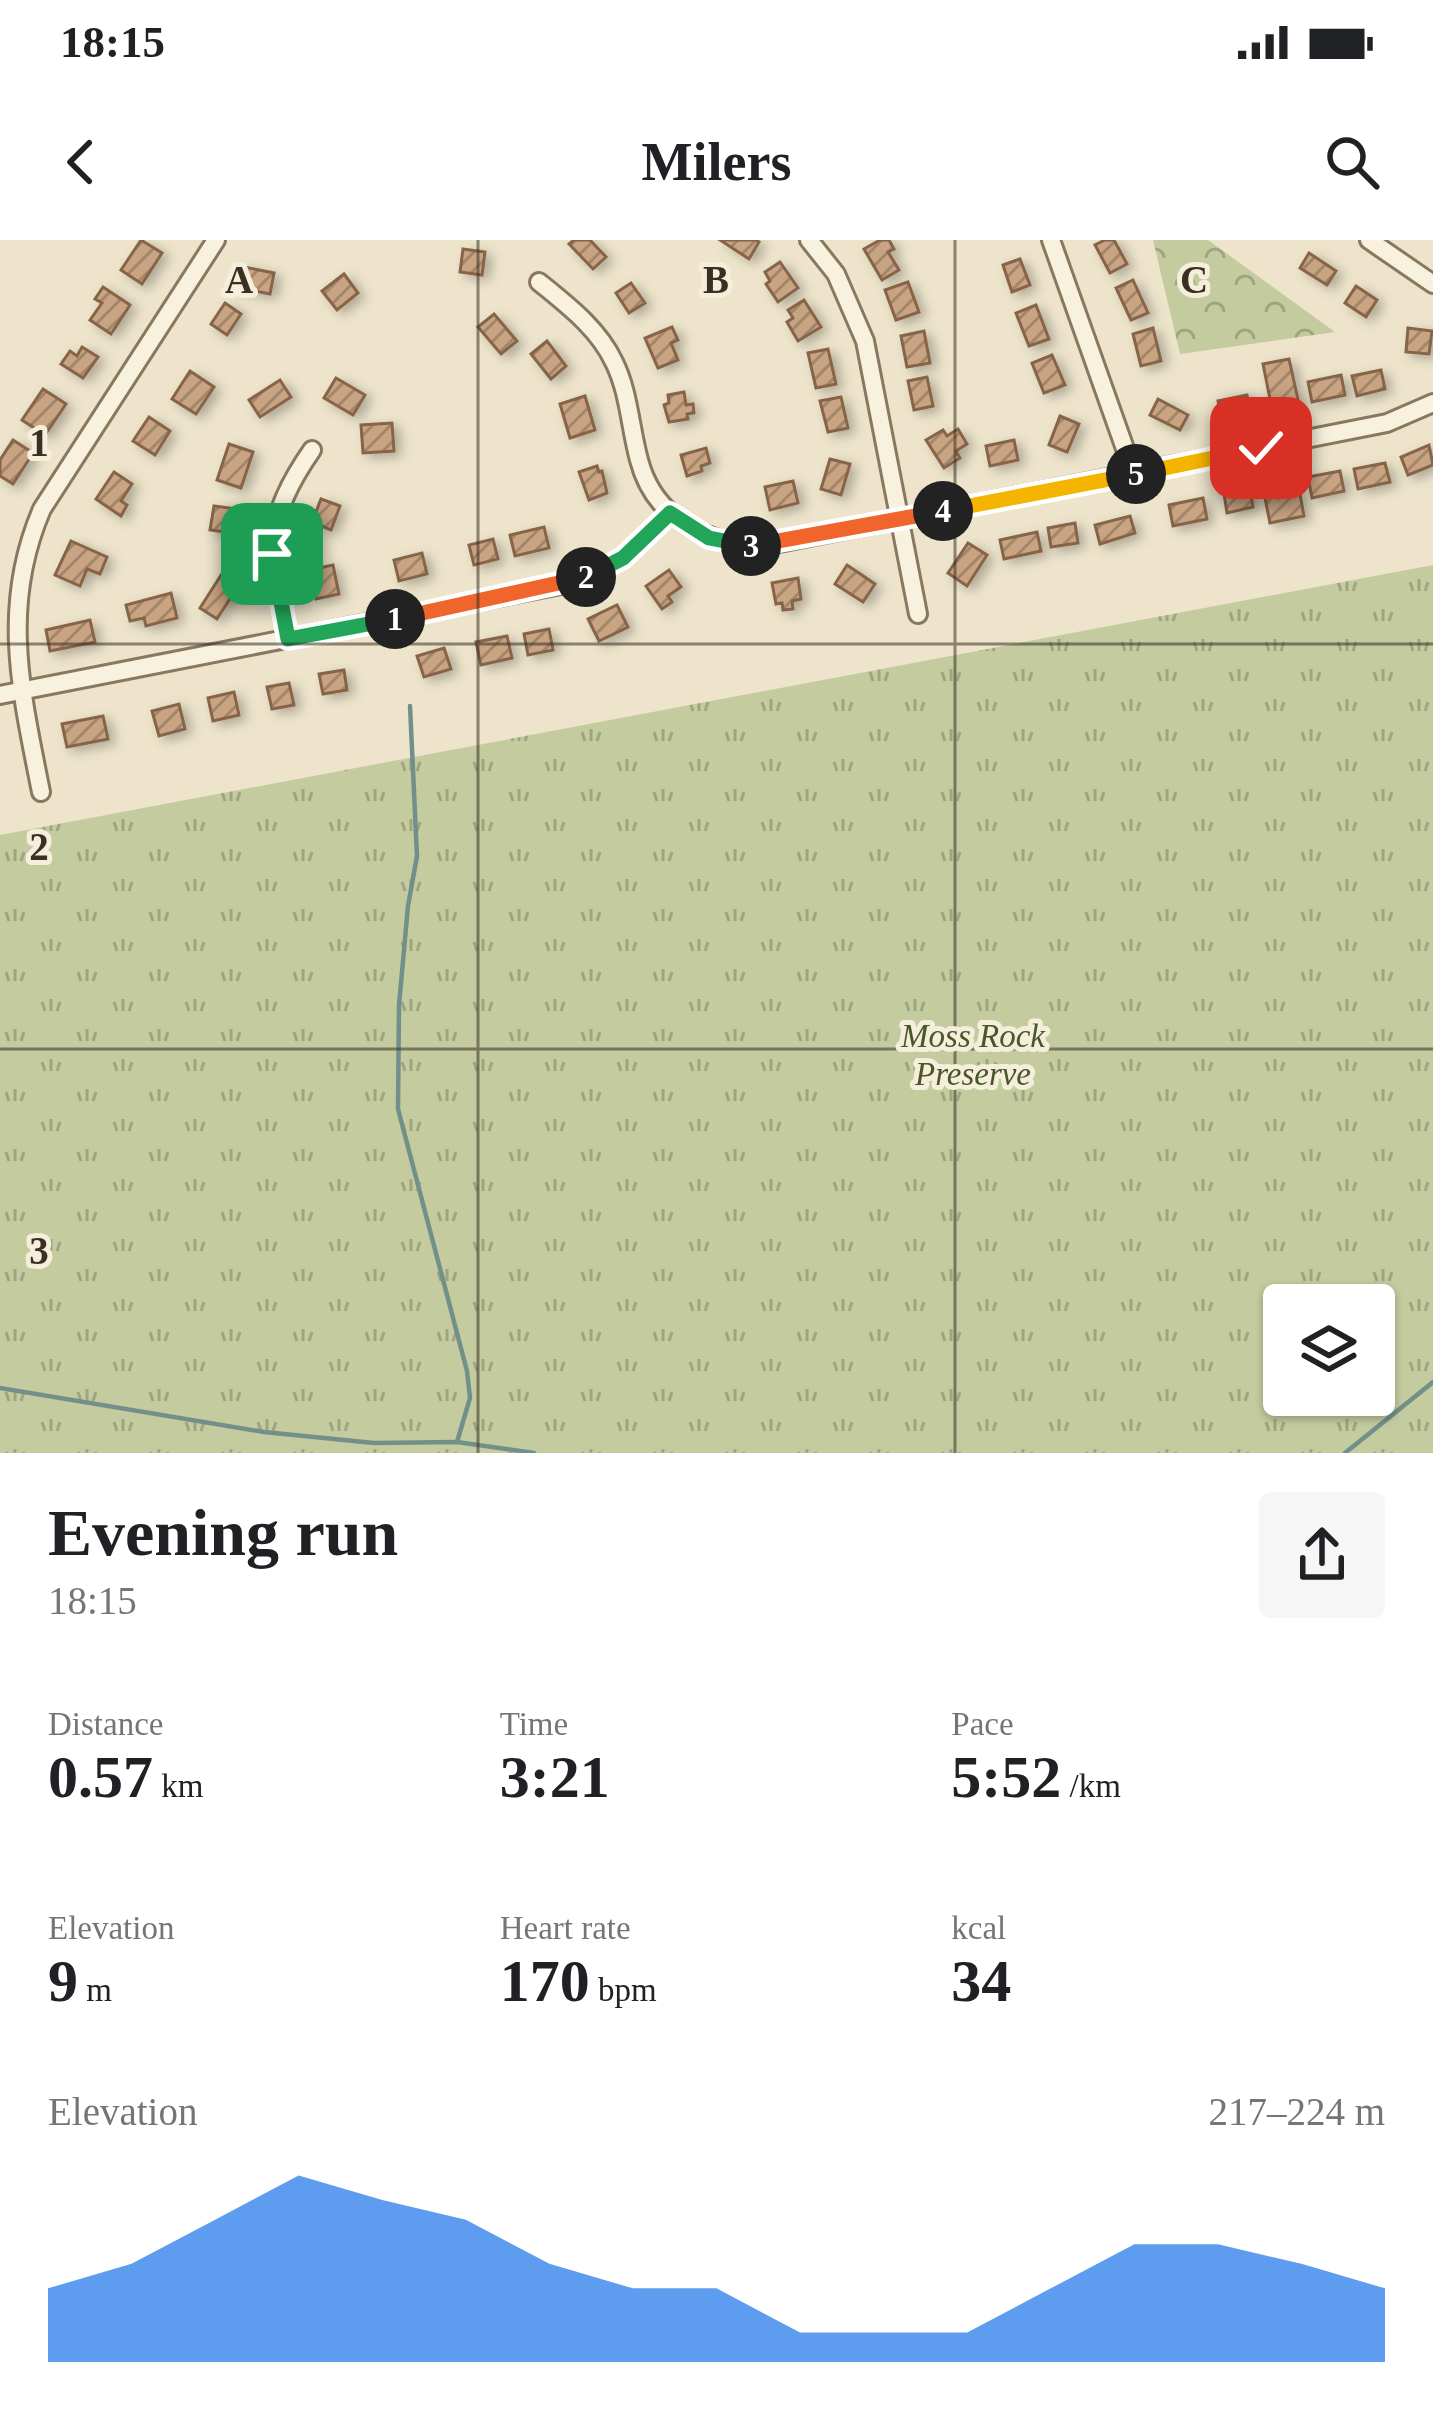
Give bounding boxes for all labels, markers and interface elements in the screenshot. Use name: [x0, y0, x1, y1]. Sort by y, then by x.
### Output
text: 18:15: [60, 17, 165, 67]
icon: back: [48, 129, 114, 195]
icon: search: [1319, 129, 1385, 195]
text: Milers: [642, 132, 791, 192]
text: A: [225, 258, 253, 301]
text: B: [703, 258, 729, 301]
text: C: [1180, 258, 1208, 301]
pin: [1210, 397, 1312, 499]
icon: check: [1228, 415, 1294, 481]
text: 1: [29, 421, 49, 464]
pin: 5: [1106, 444, 1166, 504]
text: 5: [1128, 456, 1144, 492]
pin: 4: [913, 481, 973, 541]
text: 4: [935, 493, 951, 529]
pin: [221, 503, 323, 605]
pin: 3: [721, 516, 781, 576]
icon: arrive: [239, 521, 305, 587]
text: 3: [743, 528, 759, 564]
pin: 2: [556, 547, 616, 607]
text: 2: [578, 559, 594, 595]
pin: 1: [365, 589, 425, 649]
text: 1: [387, 601, 403, 637]
text: 2: [29, 825, 49, 868]
park label: Moss Rock Preserve: [900, 1018, 1046, 1092]
text: 3: [29, 1229, 49, 1272]
map controls: [1263, 1284, 1395, 1416]
button: layers: [1263, 1284, 1395, 1416]
button: share: [1259, 1492, 1385, 1618]
text: Evening run: [48, 1496, 398, 1569]
text: 18:15: [48, 1579, 137, 1622]
text: Distance: [48, 1706, 163, 1742]
text: Time: [500, 1706, 568, 1742]
text: Pace: [951, 1706, 1014, 1742]
text: 0.57: [48, 1744, 153, 1810]
text: 3:21: [500, 1744, 610, 1810]
text: 5:52: [951, 1744, 1061, 1810]
text: km: [153, 1768, 203, 1804]
text: /km: [1061, 1768, 1121, 1804]
text: Elevation: [48, 1910, 174, 1946]
text: Heart rate: [500, 1910, 631, 1946]
text: kcal: [951, 1910, 1006, 1946]
text: 9: [48, 1948, 78, 2014]
text: 170: [500, 1948, 590, 2014]
text: 34: [951, 1948, 1011, 2014]
text: m: [78, 1972, 112, 2008]
text: bpm: [590, 1972, 657, 2008]
text: Elevation: [48, 2090, 197, 2133]
text: 217–224 m: [1208, 2090, 1385, 2133]

